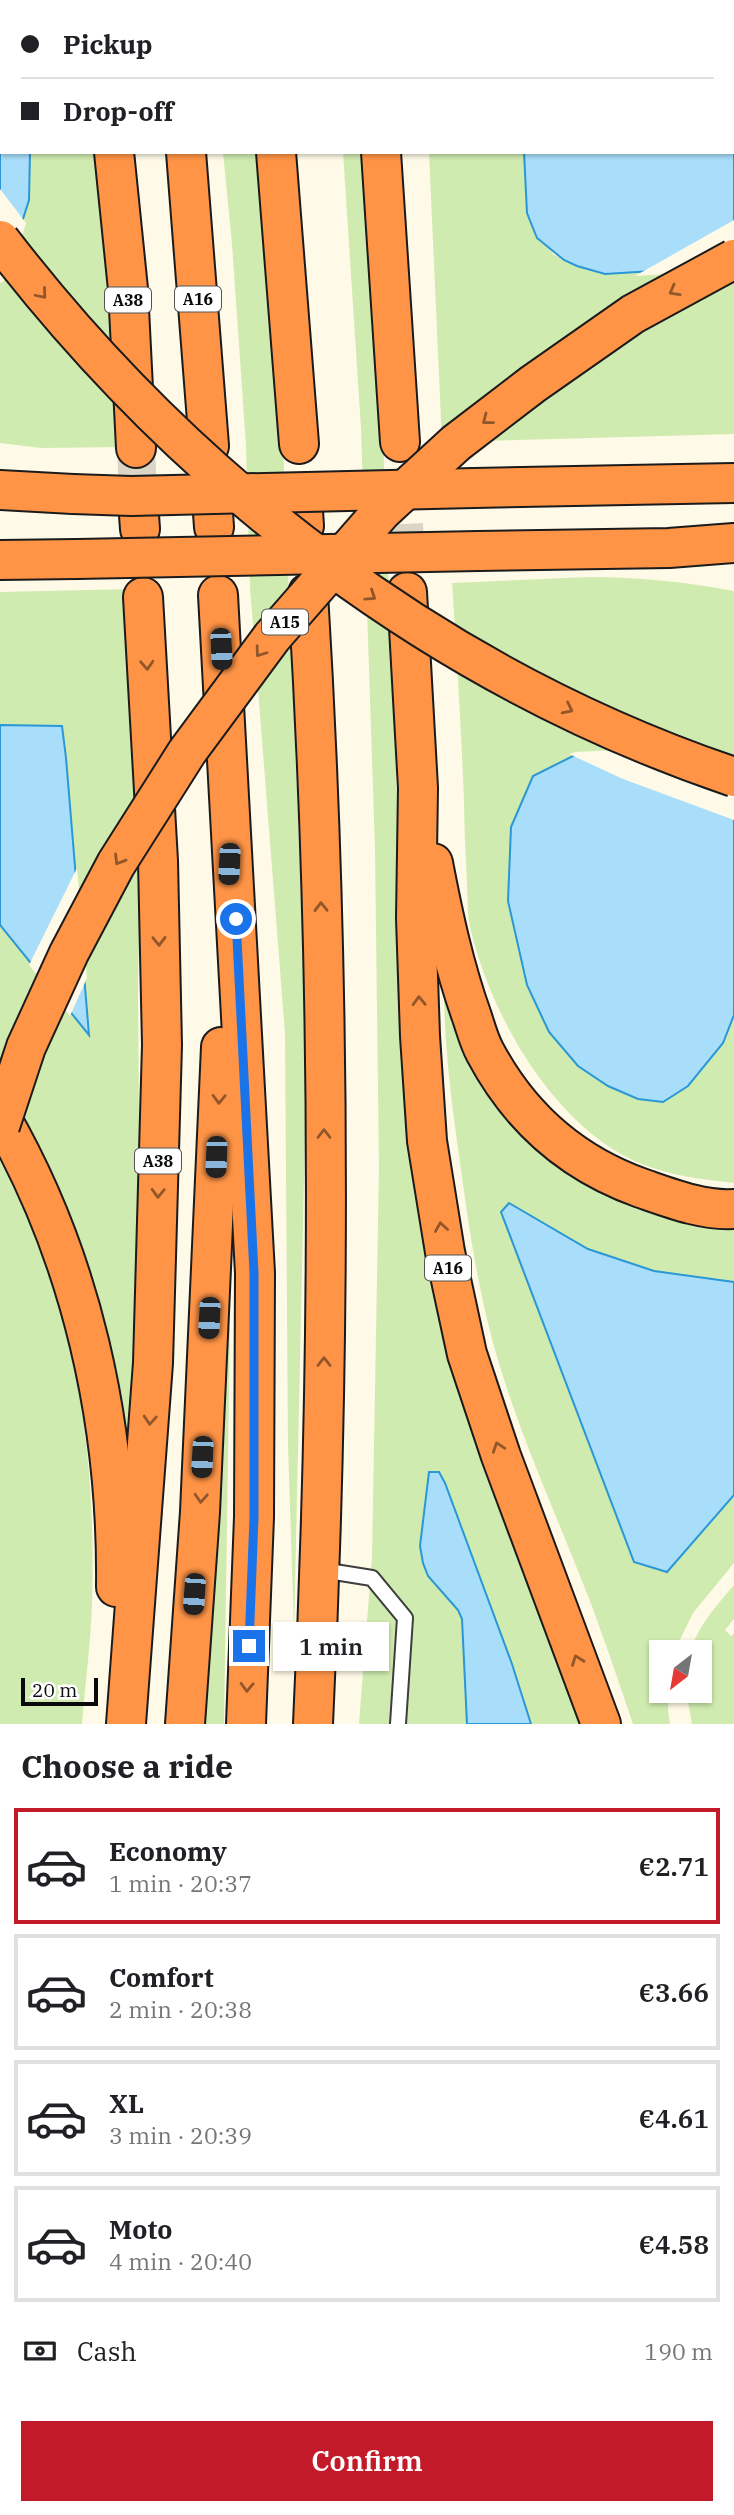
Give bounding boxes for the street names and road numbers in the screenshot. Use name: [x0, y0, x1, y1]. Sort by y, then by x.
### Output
road number: A16: [175, 286, 221, 312]
road number: A38: [105, 288, 151, 312]
road number: A15: [262, 610, 308, 635]
road number: A38: [135, 1148, 181, 1174]
road number: A16: [425, 1256, 471, 1280]

